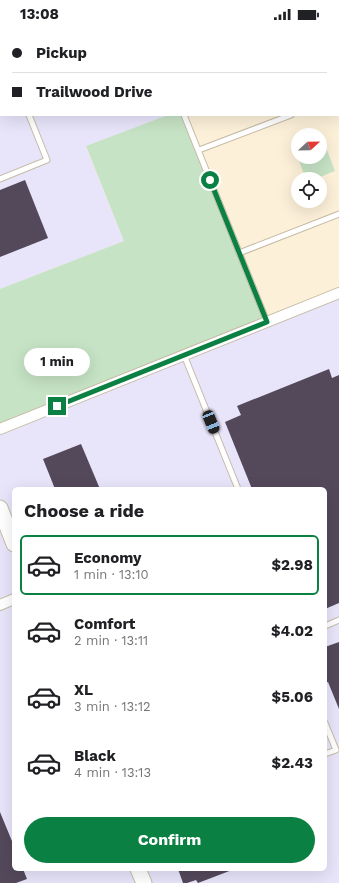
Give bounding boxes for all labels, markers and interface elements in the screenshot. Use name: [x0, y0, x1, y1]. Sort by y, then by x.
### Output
text: 13:08: [20, 5, 59, 23]
text: Pickup: [36, 44, 87, 62]
text: Trailwood Drive: [36, 83, 152, 101]
north arrow: [291, 128, 327, 164]
map controls: [291, 128, 327, 208]
route start: [201, 171, 219, 189]
button: locate: [291, 172, 327, 208]
callout: 1 min: [24, 348, 90, 376]
text: 1 min: [40, 354, 74, 369]
route end: [48, 397, 66, 415]
car: [201, 409, 221, 435]
text: Choose a ride: [24, 500, 144, 521]
icon: car: [26, 547, 62, 583]
text: Economy: [74, 549, 141, 567]
text: $2.98: [271, 556, 313, 574]
text: 1 min · 13:10: [74, 567, 149, 582]
icon: car: [26, 613, 62, 649]
text: Comfort: [74, 615, 135, 633]
text: $4.02: [271, 622, 313, 640]
text: 2 min · 13:11: [74, 633, 148, 648]
icon: car: [26, 679, 62, 715]
text: XL: [74, 681, 93, 699]
text: $5.06: [272, 688, 313, 706]
text: 3 min · 13:12: [74, 699, 151, 714]
icon: car: [26, 745, 62, 781]
text: Black: [74, 747, 116, 765]
text: $2.43: [272, 754, 313, 772]
text: 4 min · 13:13: [74, 765, 151, 780]
button: Confirm: [24, 817, 315, 863]

